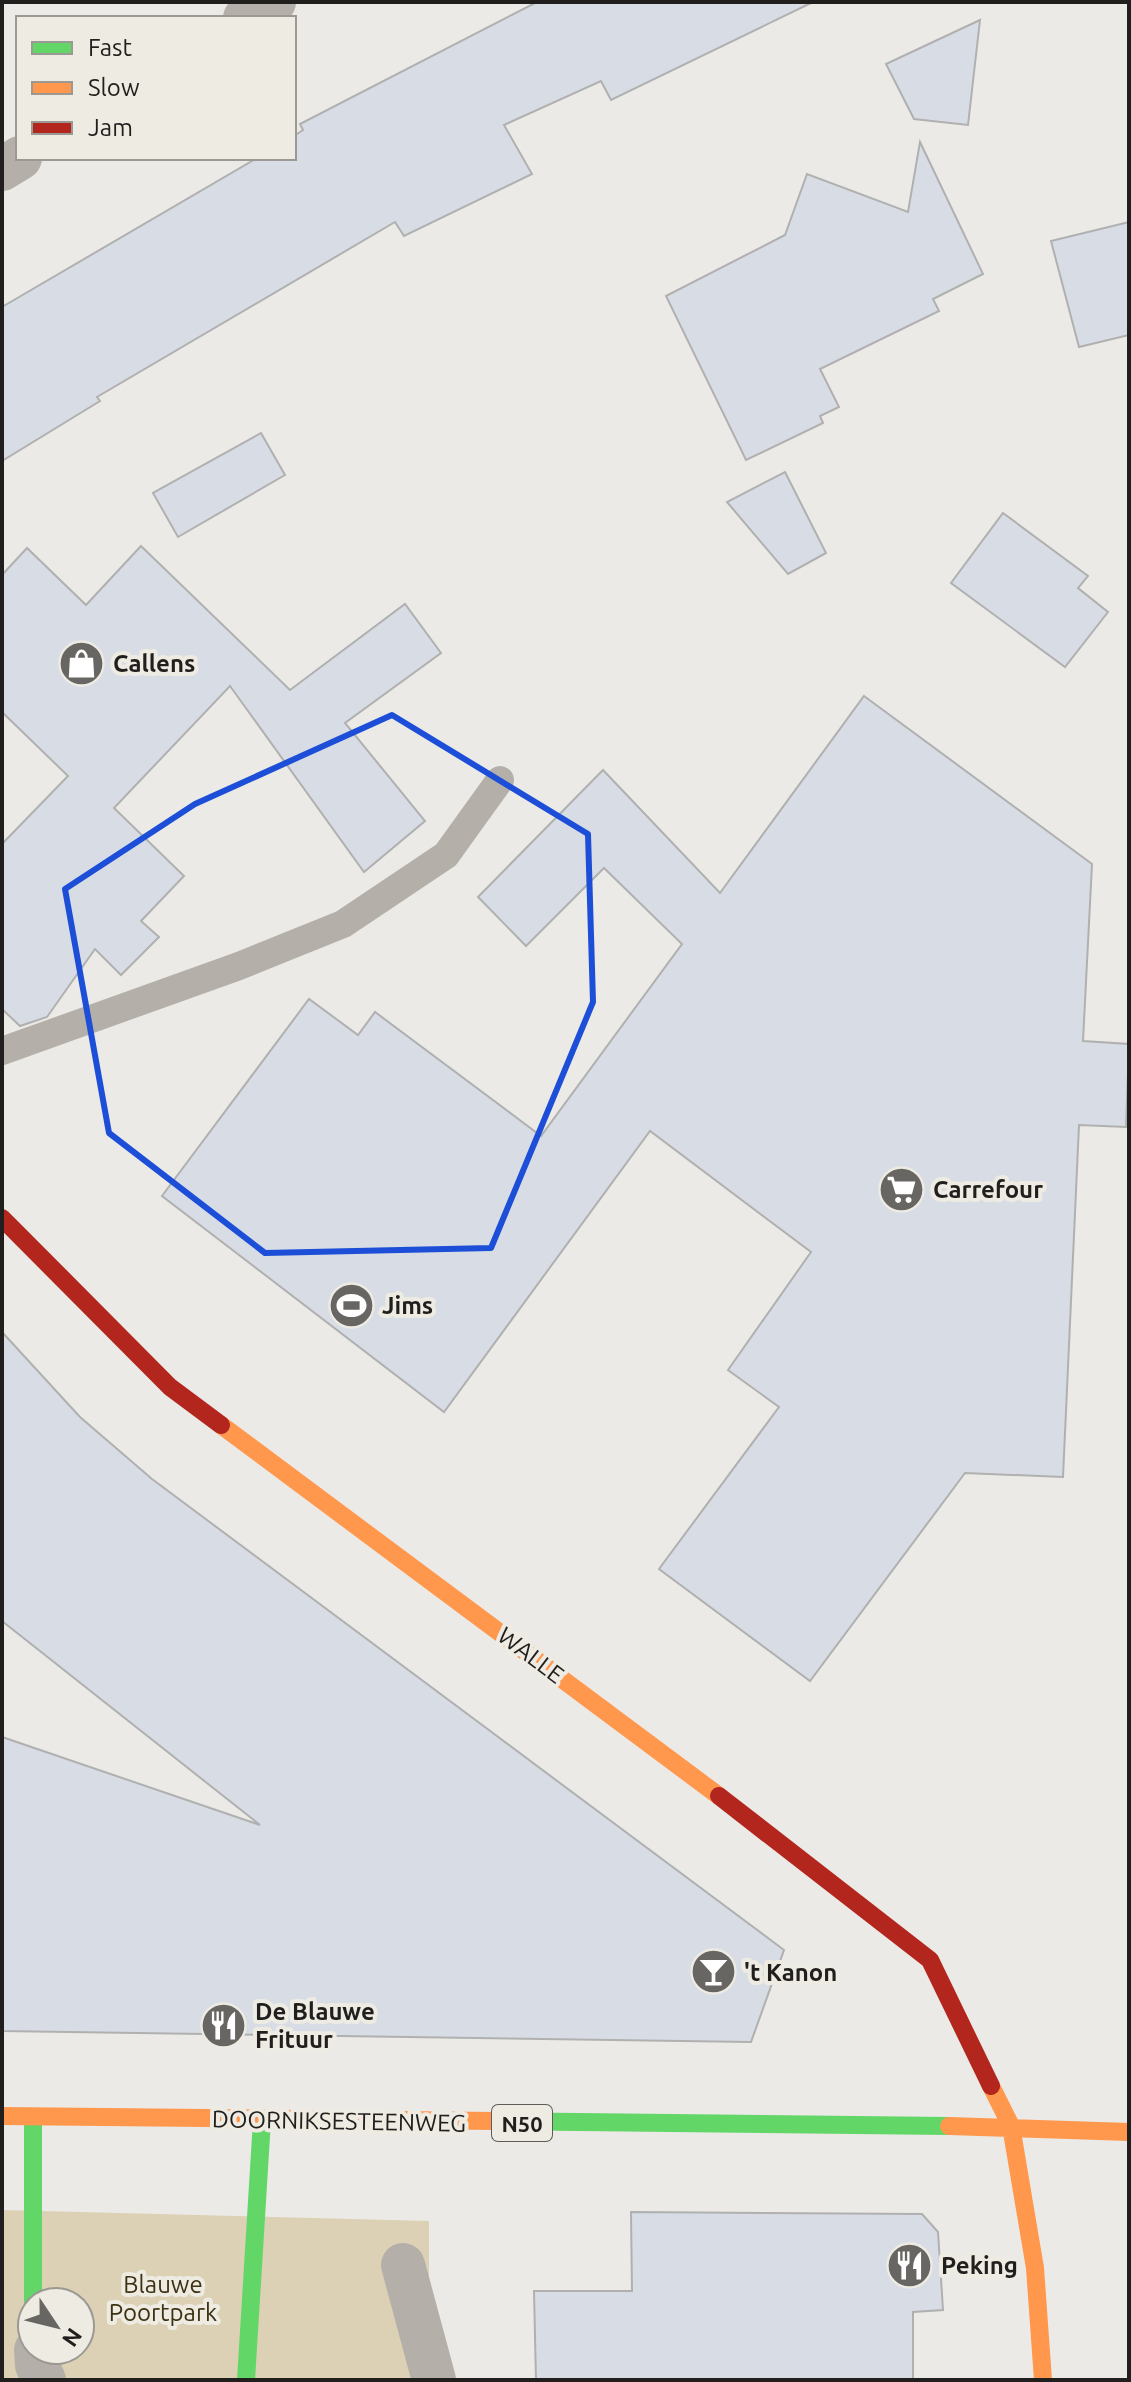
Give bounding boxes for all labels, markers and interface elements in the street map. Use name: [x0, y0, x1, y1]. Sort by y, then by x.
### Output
legend: [16, 16, 296, 160]
text: Fast: [88, 34, 132, 61]
text: Slow: [88, 74, 140, 101]
text: Jam: [88, 114, 133, 141]
shop icon: Callens: [58, 639, 106, 687]
place label: Callens: [113, 650, 195, 677]
supermarket icon: Carrefour: [878, 1165, 926, 1213]
place label: Carrefour: [933, 1176, 1043, 1203]
sports icon: Jims: [327, 1281, 375, 1329]
place label: Jims: [382, 1292, 433, 1319]
street label: WALLE: [493, 1622, 569, 1688]
bar icon: 't Kanon: [689, 1948, 737, 1996]
place label: 't Kanon: [744, 1959, 837, 1986]
place label: De Blauwe Frituur: [255, 1998, 375, 2053]
restaurant icon: De Blauwe Frituur: [200, 2001, 248, 2049]
street label: DOORNIKSESTEENWEG: [212, 2105, 466, 2137]
road number: N50: [492, 2105, 552, 2141]
restaurant icon: Peking: [886, 2241, 934, 2289]
place label: Peking: [941, 2252, 1018, 2279]
park label: Blauwe Poortpark: [109, 2271, 217, 2326]
north arrow: [16, 2286, 96, 2366]
text: N: [58, 2324, 88, 2352]

